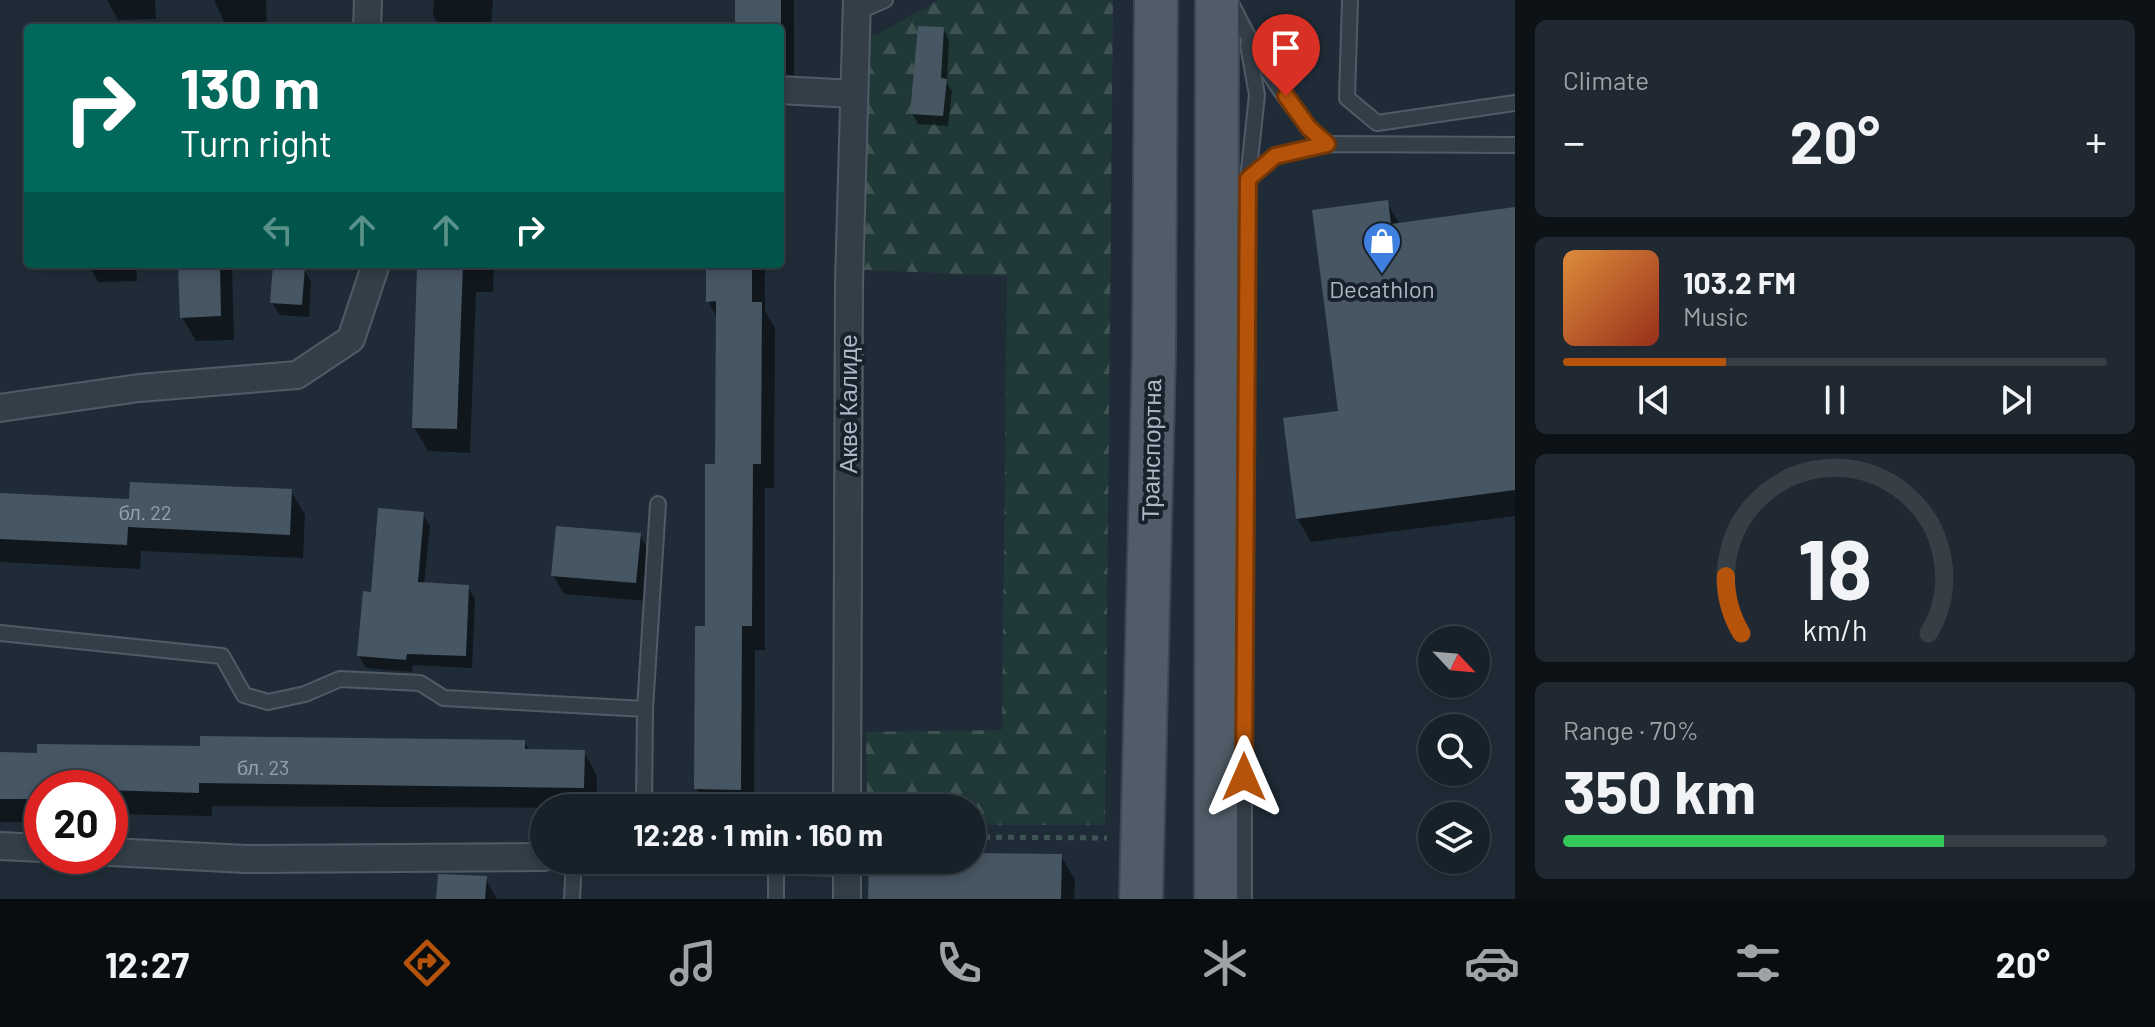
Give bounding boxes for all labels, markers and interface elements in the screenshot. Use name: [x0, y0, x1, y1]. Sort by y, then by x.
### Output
pin: [1252, 14.0, 1320, 96]
icon: arrive: [1264, 26, 1308, 70]
text: 130 m: [180, 53, 320, 120]
icon: right: [48, 56, 152, 160]
text: Climate: [1563, 64, 1649, 95]
text: 20°: [1790, 104, 1880, 176]
text: −: [1563, 114, 1585, 167]
text: +: [2085, 114, 2107, 167]
text: Turn right: [180, 121, 332, 164]
icon: left: [256, 208, 300, 252]
icon: ahead: [340, 208, 384, 252]
icon: ahead: [424, 208, 468, 252]
icon: right: [508, 208, 552, 252]
shop icon: Decathlon: [1361, 220, 1403, 275]
text: 103.2 FM: [1683, 264, 1796, 300]
place label: Decathlon: [1329, 274, 1435, 303]
text: Music: [1683, 300, 1748, 331]
street label: Акве Калиде: [833, 334, 862, 474]
street label: Транспортна: [1135, 378, 1166, 521]
icon: previous: [1632, 378, 1676, 422]
icon: pause: [1813, 378, 1857, 422]
icon: next: [1994, 378, 2038, 422]
house number: бл. 22: [118, 500, 172, 524]
text: 18: [1798, 517, 1872, 617]
text: km/h: [1803, 612, 1867, 647]
north arrow: [1418, 626, 1490, 698]
map controls: [1418, 626, 1490, 874]
button: search: [1418, 714, 1490, 786]
text: Range · 70%: [1563, 714, 1699, 745]
position arrow: [1202, 735, 1286, 819]
text: 350 km: [1563, 754, 1756, 826]
house number: бл. 23: [237, 755, 289, 779]
speed limit sign: 20: [24, 770, 128, 874]
button: layers: [1418, 802, 1490, 874]
text: 12:28 · 1 min · 160 m: [633, 816, 883, 852]
icon: directions: [399, 935, 455, 991]
icon: music: [665, 935, 721, 991]
icon: phone: [931, 935, 987, 991]
icon: climate: [1197, 935, 1253, 991]
icon: car: [1464, 935, 1520, 991]
icon: filters: [1730, 935, 1786, 991]
text: 12:27: [105, 942, 189, 985]
text: 20°: [1996, 942, 2050, 985]

